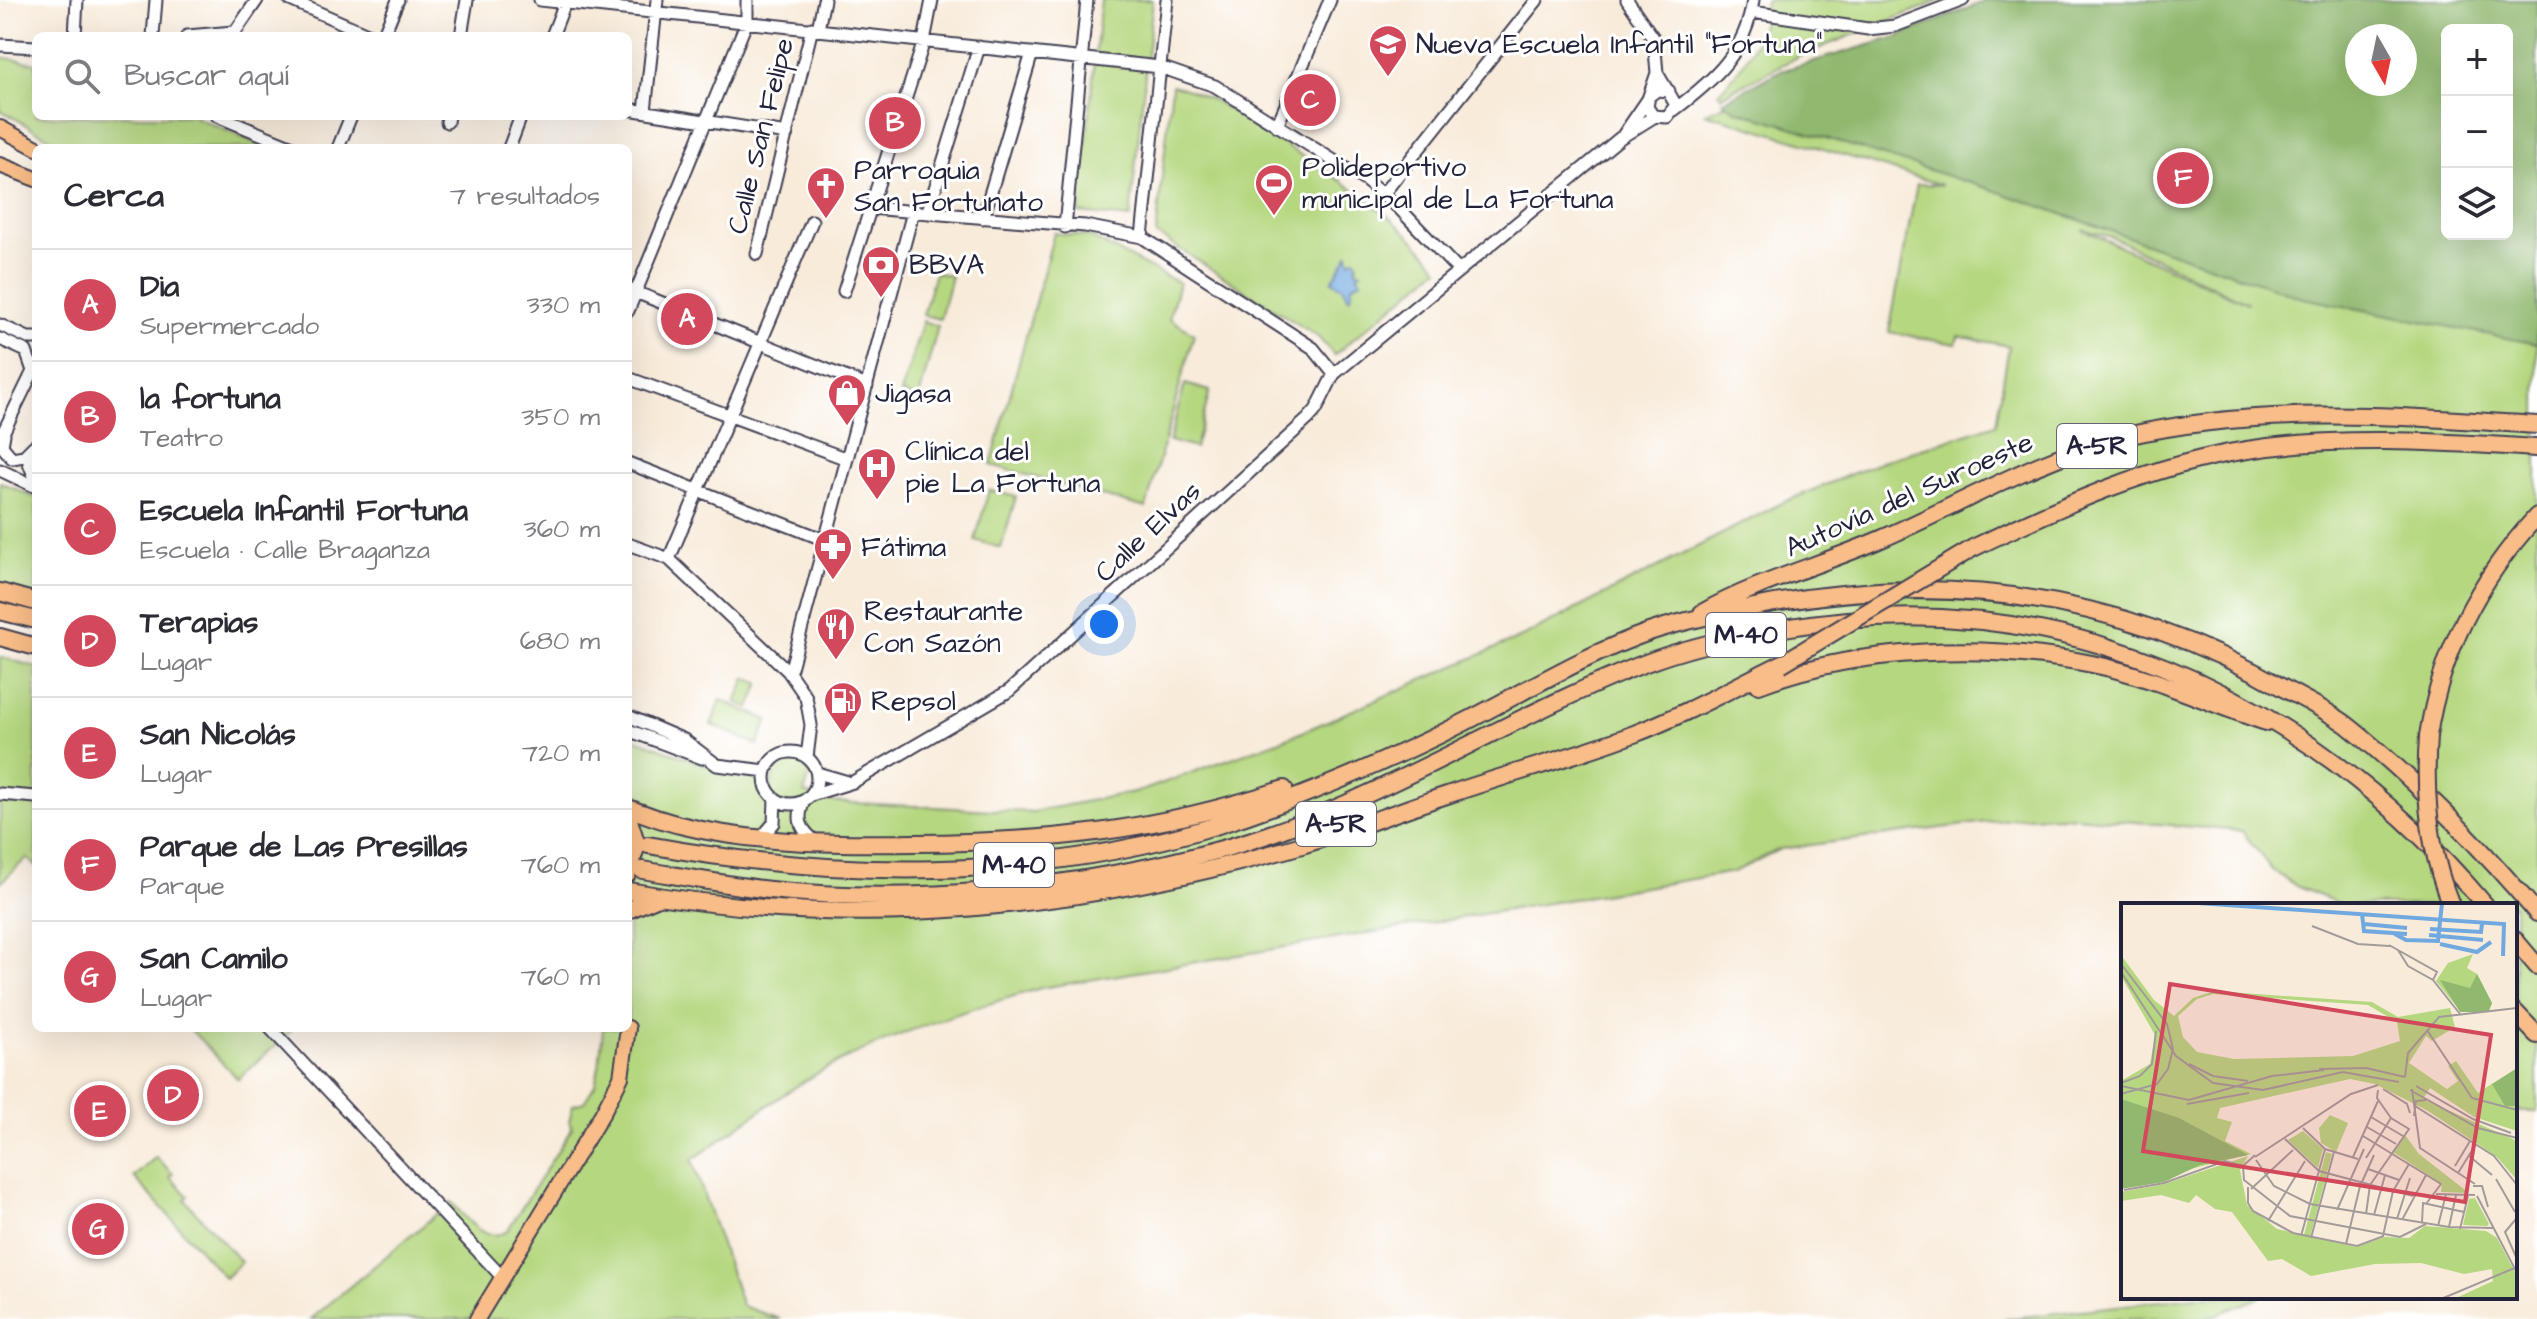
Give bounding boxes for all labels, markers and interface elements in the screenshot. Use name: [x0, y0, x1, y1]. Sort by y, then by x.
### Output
school or university icon: Nueva Escuela Infantil "Fortuna": [1367, 23, 1409, 78]
north arrow: [2345, 24, 2417, 96]
map controls: [2441, 24, 2513, 240]
button: +: [2441, 24, 2513, 96]
place label: Nueva Escuela Infantil "Fortuna": [1416, 25, 1822, 64]
search box: [32, 32, 632, 120]
street label: Calle San Felipe: [718, 34, 804, 238]
icon: search: [60, 54, 104, 98]
text: Buscar aquí: [124, 55, 289, 97]
pin: C: [1284, 70, 1336, 130]
pin: B: [869, 93, 921, 153]
button: −: [2441, 96, 2513, 168]
place label: Polideportivo municipal de La Fortuna: [1302, 148, 1614, 219]
pin: F: [2157, 148, 2209, 208]
place label: Parroquia San Fortunato: [854, 151, 1043, 222]
sports icon: Polideportivo municipal de La Fortuna: [1253, 162, 1295, 217]
church icon: Parroquia San Fortunato: [805, 165, 847, 220]
button: layers: [2441, 168, 2513, 240]
text: Cerca: [64, 172, 164, 220]
text: 7 resultados: [450, 178, 600, 214]
bank icon: BBVA: [860, 244, 902, 299]
place label: BBVA: [909, 246, 984, 285]
text: Dia: [140, 266, 179, 308]
text: A: [82, 287, 98, 323]
text: 330 m: [526, 287, 600, 323]
pin: A: [661, 289, 713, 349]
text: Supermercado: [140, 308, 319, 344]
shop icon: Jigasa: [826, 372, 868, 427]
place label: Jigasa: [875, 374, 951, 414]
text: la fortuna: [140, 378, 281, 420]
text: B: [81, 399, 99, 435]
text: 350 m: [521, 399, 600, 435]
text: Teatro: [140, 420, 223, 456]
street label: Autovía del Suroeste: [1779, 423, 2039, 567]
road number: A-5R: [2057, 424, 2137, 468]
place label: Clínica del pie La Fortuna: [905, 432, 1100, 503]
hospital icon: Clínica del pie La Fortuna: [856, 446, 898, 501]
street label: Calle Elvas: [1086, 472, 1210, 592]
text: Escuela Infantil Fortuna: [140, 490, 468, 532]
text: C: [81, 511, 99, 547]
text: 360 m: [523, 511, 600, 547]
pharmacy icon: Fátima: [812, 526, 854, 581]
place label: Fátima: [861, 528, 946, 567]
text: Escuela · Calle Braganza: [140, 532, 430, 568]
place label: Restaurante Con Sazón: [864, 592, 1023, 663]
text: Terapias: [140, 602, 258, 644]
your location: [1084, 604, 1124, 644]
restaurant icon: Restaurante Con Sazón: [815, 606, 857, 661]
road number: M-40: [1706, 613, 1786, 657]
text: D: [82, 623, 98, 659]
text: 680 m: [520, 623, 600, 659]
text: Lugar: [140, 644, 212, 680]
fuel station icon: Repsol: [822, 680, 864, 735]
place label: Repsol: [871, 682, 956, 721]
text: San Nicolás: [140, 714, 296, 756]
text: E: [82, 735, 98, 771]
text: 720 m: [522, 735, 600, 771]
text: Lugar: [140, 756, 212, 792]
road number: A-5R: [1296, 802, 1376, 846]
text: Parque de Las Presillas: [140, 826, 468, 868]
road number: M-40: [974, 843, 1054, 887]
text: F: [81, 847, 99, 883]
text: 760 m: [521, 847, 600, 883]
text: Parque: [140, 868, 225, 904]
inset map: [2121, 903, 2517, 1299]
text: San Camilo: [140, 938, 288, 980]
text: G: [81, 959, 99, 995]
text: 760 m: [521, 959, 600, 995]
text: Lugar: [140, 980, 212, 1016]
pin: D: [147, 1065, 199, 1125]
pin: E: [74, 1081, 126, 1141]
pin: G: [72, 1199, 124, 1259]

